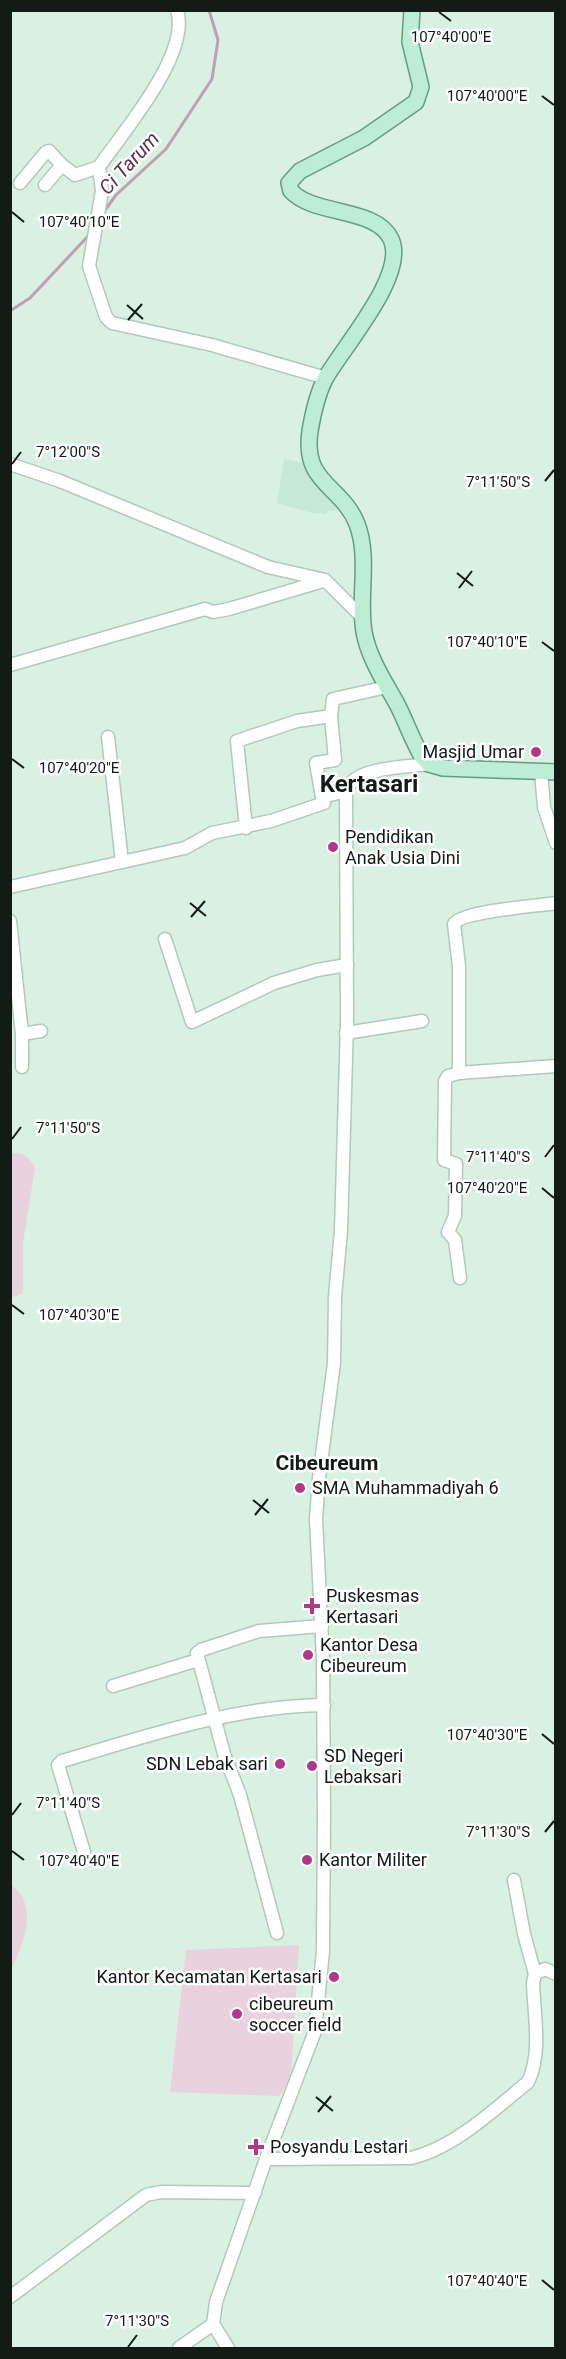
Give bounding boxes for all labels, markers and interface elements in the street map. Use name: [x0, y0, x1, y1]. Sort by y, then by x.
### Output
text: 107°40'00"E: [411, 28, 492, 46]
text: 107°40'00"E: [447, 87, 528, 105]
water label: Ci Tarum: [94, 127, 164, 199]
text: 107°40'10"E: [39, 213, 120, 231]
text: 7°12'00"S: [36, 443, 100, 461]
text: 7°11'50"S: [466, 473, 530, 491]
text: 107°40'10"E: [447, 633, 528, 651]
place label: Masjid Umar: [423, 741, 524, 762]
marker: Masjid Umar: [529, 745, 543, 759]
text: 107°40'20"E: [39, 759, 120, 777]
district label: Kertasari: [320, 770, 418, 798]
place label: Pendidikan Anak Usia Dini: [345, 826, 460, 868]
marker: Pendidikan Anak Usia Dini: [326, 840, 340, 854]
text: 7°11'50"S: [36, 1119, 100, 1137]
text: 7°11'40"S: [466, 1148, 530, 1166]
text: 107°40'20"E: [447, 1179, 528, 1197]
text: 107°40'30"E: [39, 1306, 120, 1324]
district label: Cibeureum: [275, 1451, 379, 1475]
place label: SMA Muhammadiyah 6: [312, 1477, 499, 1498]
marker: SMA Muhammadiyah 6: [293, 1481, 307, 1495]
place label: Puskesmas Kertasari: [326, 1585, 419, 1627]
marker: Puskesmas Kertasari: [303, 1597, 321, 1615]
place label: Kantor Desa Cibeureum: [320, 1634, 418, 1676]
marker: Kantor Desa Cibeureum: [301, 1648, 315, 1662]
text: 107°40'30"E: [447, 1726, 528, 1744]
place label: SD Negeri Lebaksari: [324, 1745, 403, 1787]
place label: SDN Lebak sari: [146, 1753, 268, 1774]
marker: SDN Lebak sari: [273, 1757, 287, 1771]
marker: SD Negeri Lebaksari: [305, 1759, 319, 1773]
text: 7°11'40"S: [36, 1794, 100, 1812]
text: 7°11'30"S: [466, 1823, 530, 1841]
place label: Kantor Militer: [319, 1849, 427, 1870]
text: 107°40'40"E: [39, 1852, 120, 1870]
marker: Kantor Militer: [300, 1853, 314, 1867]
place label: Kantor Kecamatan Kertasari: [97, 1966, 322, 1987]
marker: Kantor Kecamatan Kertasari: [327, 1970, 341, 1984]
place label: cibeureum soccer field: [249, 1993, 342, 2035]
marker: cibeureum soccer field: [230, 2007, 244, 2021]
place label: Posyandu Lestari: [270, 2136, 408, 2157]
marker: Posyandu Lestari: [247, 2138, 265, 2156]
text: 107°40'40"E: [447, 2272, 528, 2290]
text: 7°11'30"S: [105, 2312, 169, 2330]

